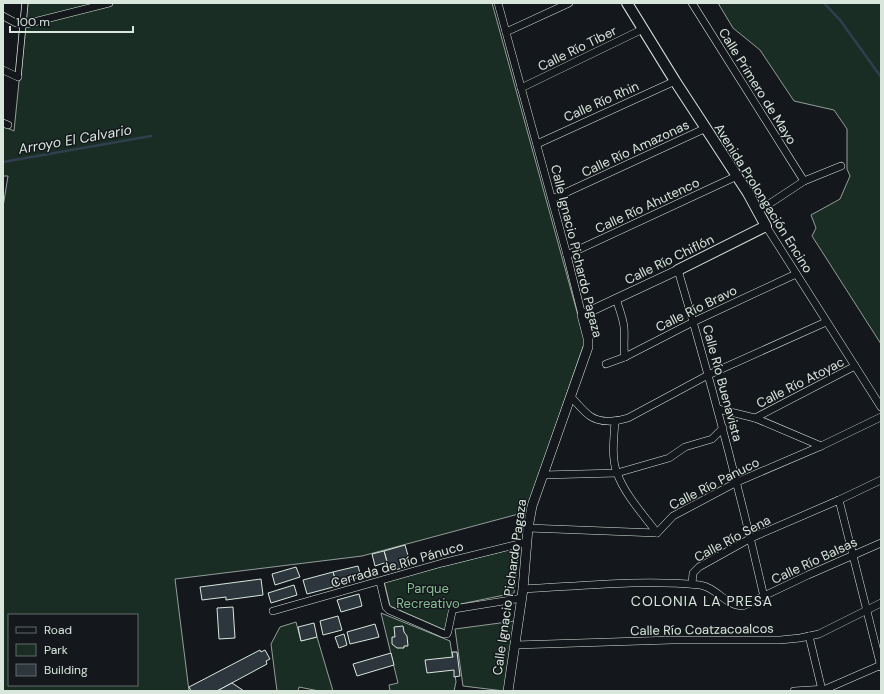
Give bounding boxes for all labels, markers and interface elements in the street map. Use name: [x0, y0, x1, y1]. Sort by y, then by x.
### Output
scale bar: [10, 8, 133, 34]
text: 100 m: [16, 14, 50, 30]
street label: Calle Río Tiber: [535, 22, 620, 75]
street label: Calle Primero de Mayo: [715, 25, 801, 148]
street label: Calle Río Rhin: [561, 77, 641, 126]
street label: Calle Río Amazonas: [579, 116, 692, 181]
water label: Arroyo El Calvario: [16, 120, 133, 158]
street label: Avenida Prolongación Encino: [711, 120, 817, 276]
street label: Calle Ignacio Pichardo Pagaza: [547, 163, 606, 339]
street label: Calle Río Ahutenco: [592, 174, 702, 237]
street label: Calle Río Chiflón: [622, 230, 717, 288]
street label: Calle Río Bravo: [653, 281, 740, 335]
street label: Calle Río Buenavista: [699, 323, 746, 443]
street label: Calle Río Atoyac: [753, 353, 847, 412]
street label: Calle Río Panuco: [666, 453, 763, 514]
street label: Calle Ignacio Pichardo Pagaza: [489, 498, 530, 676]
street label: Calle Río Sena: [691, 511, 773, 566]
street label: Calle Río Balsas: [769, 533, 860, 588]
street label: Cerrada de Río Pánuco: [329, 537, 466, 592]
park label: Parque Recreativo: [396, 580, 460, 612]
district label: COLONIA LA PRESA: [631, 592, 773, 610]
legend: [8, 614, 138, 686]
street label: Calle Río Coatzacoalcos: [630, 620, 774, 639]
text: Road: [44, 622, 72, 638]
text: Park: [44, 642, 68, 658]
text: Building: [44, 662, 88, 678]

